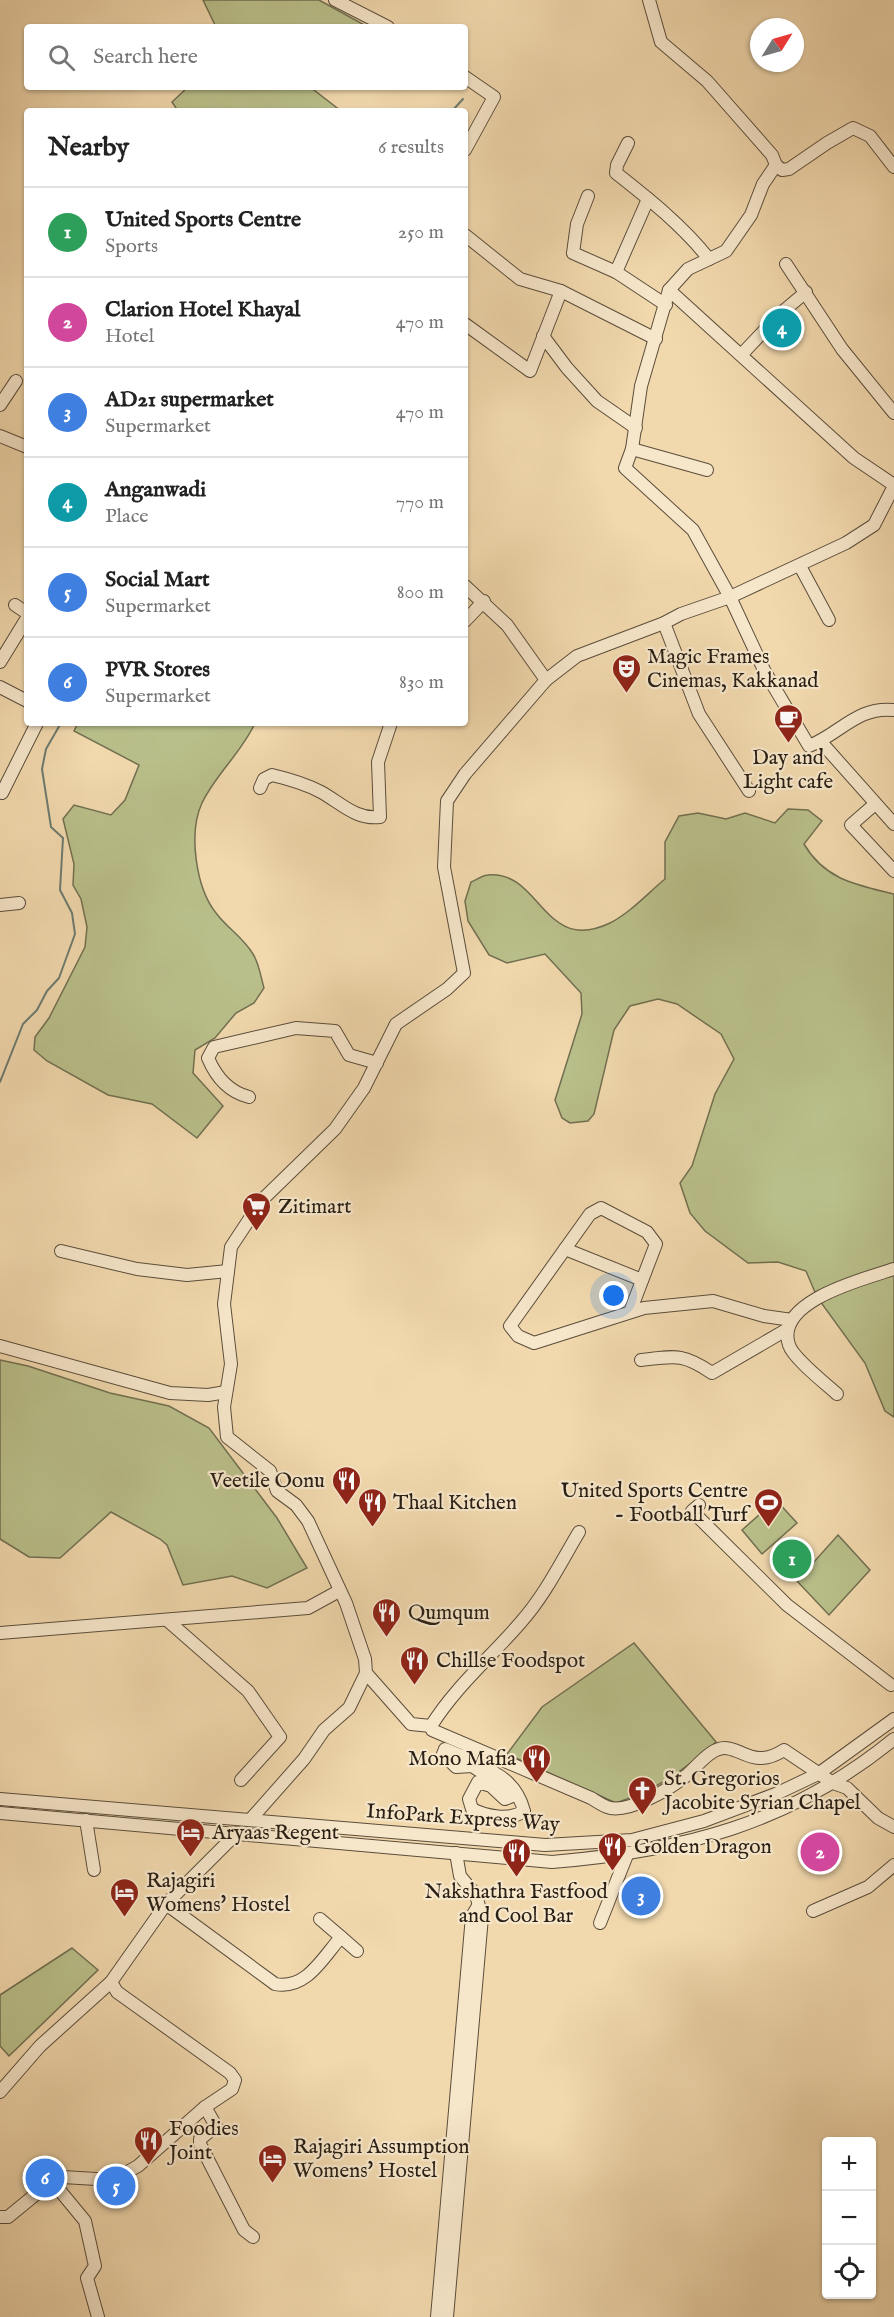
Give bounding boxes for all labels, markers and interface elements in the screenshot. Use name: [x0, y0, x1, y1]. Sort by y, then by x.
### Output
north arrow: [750, 18, 804, 72]
search box: [24, 24, 468, 90]
icon: search: [45, 41, 78, 74]
text: Search here: [93, 43, 198, 71]
text: Nearby: [48, 131, 129, 164]
text: 6 results: [378, 135, 444, 160]
text: United Sports Centre: [105, 206, 301, 234]
text: 1: [64, 220, 71, 245]
text: 250 m: [398, 220, 444, 245]
text: Sports: [105, 234, 158, 259]
text: Clarion Hotel Khayal: [105, 296, 300, 324]
pin: 4: [762, 306, 802, 350]
text: 2: [63, 310, 72, 335]
text: 470 m: [396, 310, 444, 335]
text: Hotel: [105, 324, 154, 349]
text: AD21 supermarket: [105, 386, 274, 414]
text: 3: [64, 400, 71, 425]
text: 470 m: [396, 400, 444, 425]
text: Supermarket: [105, 414, 211, 439]
text: Anganwadi: [105, 476, 206, 504]
text: 4: [63, 490, 72, 515]
text: 770 m: [396, 490, 444, 515]
text: Place: [105, 504, 148, 529]
text: Social Mart: [105, 566, 210, 594]
text: 5: [64, 580, 71, 605]
text: 800 m: [397, 580, 444, 605]
text: Supermarket: [105, 594, 211, 619]
place label: Magic Frames Cinemas, Kakkanad: [647, 644, 819, 695]
theatre icon: Magic Frames Cinemas, Kakkanad: [610, 652, 642, 694]
text: PVR Stores: [105, 656, 210, 684]
text: 6: [63, 670, 72, 695]
text: 830 m: [399, 670, 444, 695]
text: Supermarket: [105, 684, 211, 709]
cafe icon: Day and Light cafe: [772, 702, 804, 744]
place label: Day and Light cafe: [743, 745, 833, 796]
supermarket icon: Zitimart: [241, 1190, 273, 1232]
place label: Zitimart: [278, 1194, 351, 1221]
your location: [599, 1281, 628, 1310]
restaurant icon: Veetile Oonu: [330, 1464, 362, 1506]
place label: Veetile Oonu: [209, 1468, 325, 1495]
place label: United Sports Centre - Football Turf: [561, 1478, 751, 1529]
restaurant icon: Thaal Kitchen: [356, 1486, 388, 1528]
sports icon: United Sports Centre - Football Turf: [753, 1486, 785, 1528]
place label: Thaal Kitchen: [393, 1490, 517, 1517]
pin: 1: [772, 1536, 812, 1582]
restaurant icon: Qumqum: [371, 1596, 403, 1638]
place label: Qumqum: [408, 1600, 490, 1627]
restaurant icon: Chillse Foodspot: [399, 1644, 431, 1686]
place label: Chillse Foodspot: [436, 1648, 585, 1675]
restaurant icon: Mono Mafia: [521, 1742, 553, 1784]
place label: Mono Mafia: [408, 1746, 517, 1773]
place label: St. Gregorios Jacobite Syrian Chapel: [662, 1766, 861, 1817]
church icon: St. Gregorios Jacobite Syrian Chapel: [627, 1774, 659, 1816]
street label: InfoPark Express Way: [365, 1798, 561, 1839]
hotel icon: Aryaas Regent: [175, 1816, 207, 1858]
place label: Aryaas Regent: [211, 1820, 339, 1847]
restaurant icon: Golden Dragon: [597, 1830, 629, 1872]
pin: 2: [800, 1830, 840, 1874]
place label: Golden Dragon: [634, 1834, 772, 1861]
restaurant icon: Nakshathra Fastfood and Cool Bar: [500, 1836, 532, 1878]
place label: Rajagiri Womens' Hostel: [146, 1868, 290, 1919]
pin: 3: [622, 1874, 660, 1918]
hotel icon: Rajagiri Womens' Hostel: [109, 1876, 141, 1918]
place label: Nakshathra Fastfood and Cool Bar: [424, 1879, 608, 1930]
place label: Foodies Joint: [167, 2116, 239, 2167]
restaurant icon: Foodies Joint: [132, 2124, 164, 2166]
place label: Rajagiri Assumption Womens' Hostel: [293, 2134, 470, 2185]
map controls: [822, 2137, 876, 2299]
button: +: [822, 2137, 876, 2191]
hotel icon: Rajagiri Assumption Womens' Hostel: [256, 2142, 288, 2184]
pin: 6: [26, 2156, 64, 2200]
pin: 5: [96, 2164, 136, 2208]
button: −: [822, 2191, 876, 2245]
button: locate: [822, 2245, 876, 2299]

